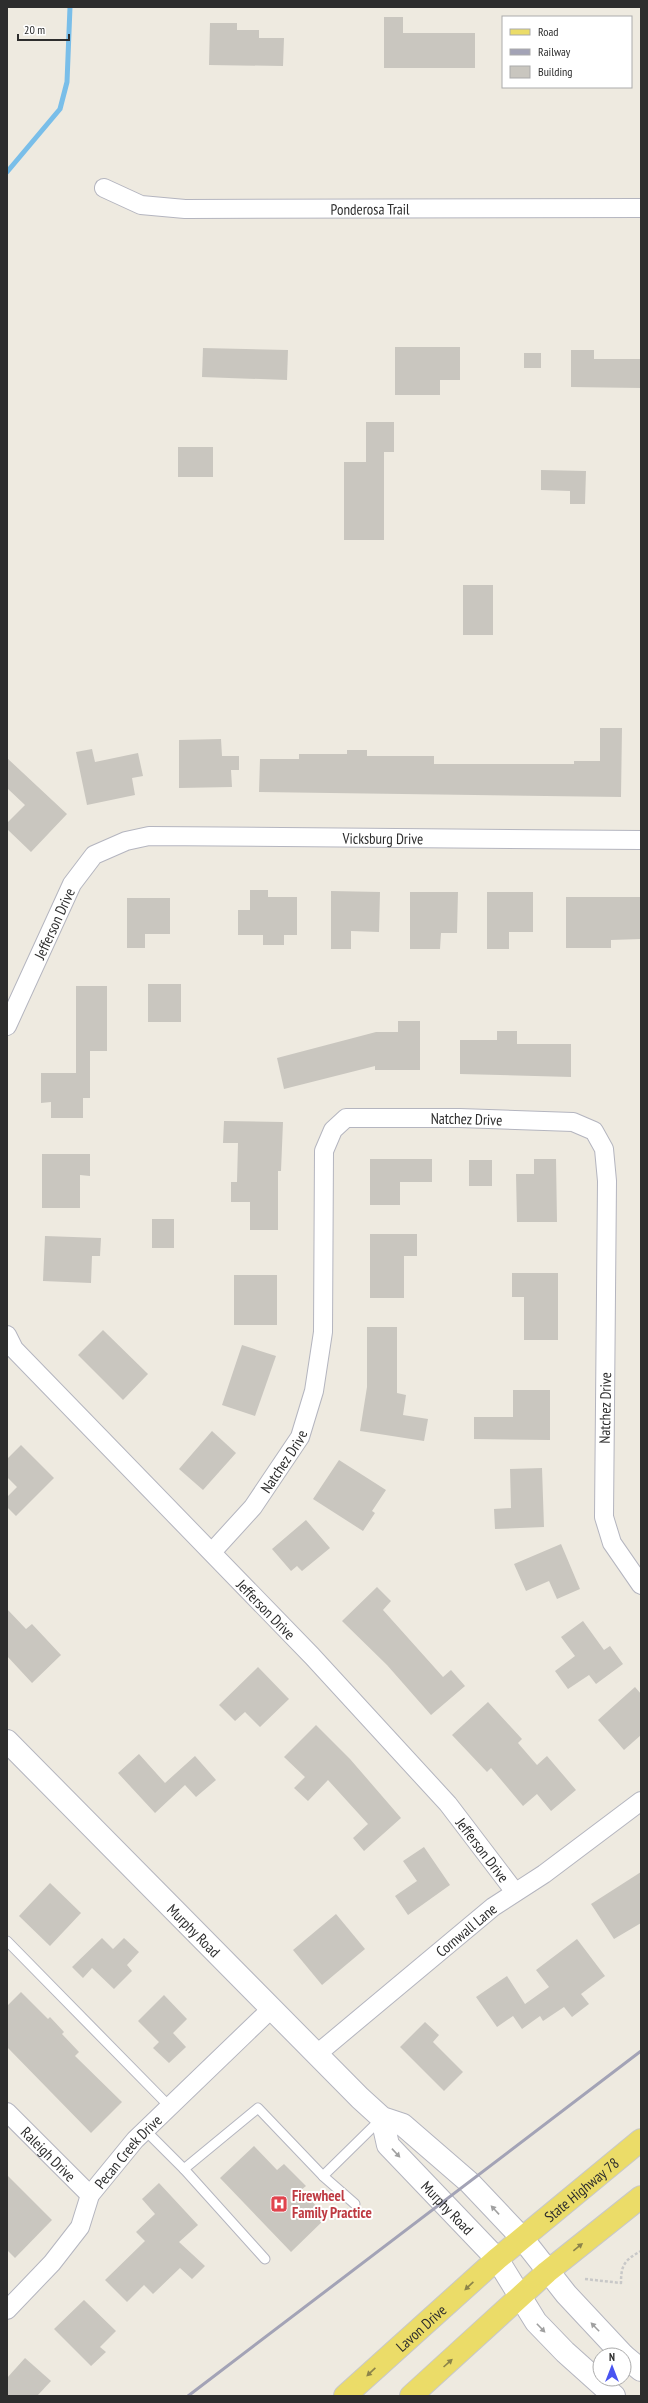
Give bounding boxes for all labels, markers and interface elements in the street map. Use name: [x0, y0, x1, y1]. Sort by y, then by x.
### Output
scale bar: [18, 16, 69, 42]
legend: [502, 16, 632, 88]
text: 20 m: [24, 22, 45, 37]
text: Road: [538, 24, 558, 39]
text: Railway: [538, 44, 571, 59]
text: Building: [538, 64, 573, 79]
street label: Ponderosa Trail: [331, 199, 410, 218]
street label: Vicksburg Drive: [342, 828, 423, 848]
street label: Jefferson Drive: [29, 885, 79, 963]
street label: Natchez Drive: [431, 1109, 503, 1129]
street label: Natchez Drive: [595, 1372, 615, 1444]
street label: Natchez Drive: [256, 1428, 311, 1496]
street label: Jefferson Drive: [232, 1574, 300, 1643]
street label: Jefferson Drive: [452, 1813, 514, 1886]
street label: Cornwall Lane: [432, 1899, 500, 1961]
street label: Murphy Road: [164, 1900, 224, 1961]
street label: Pecan Creek Drive: [90, 2110, 165, 2192]
street label: Raleigh Drive: [17, 2122, 80, 2185]
one-way arrow: [391, 2148, 401, 2158]
street label: State Highway 78: [540, 2153, 623, 2226]
street label: Murphy Road: [418, 2176, 478, 2238]
place label: Firewheel Family Practice: [292, 2186, 372, 2222]
hospital icon: Firewheel Family Practice: [269, 2194, 289, 2214]
one-way arrow: [490, 2205, 500, 2215]
one-way arrow: [572, 2243, 583, 2252]
one-way arrow: [464, 2281, 474, 2291]
street label: Lavon Drive: [392, 2300, 450, 2355]
one-way arrow: [590, 2322, 600, 2332]
one-way arrow: [536, 2323, 546, 2333]
north arrow: [592, 2347, 632, 2387]
text: N: [609, 2350, 615, 2364]
one-way arrow: [443, 2359, 453, 2368]
one-way arrow: [366, 2367, 376, 2376]

